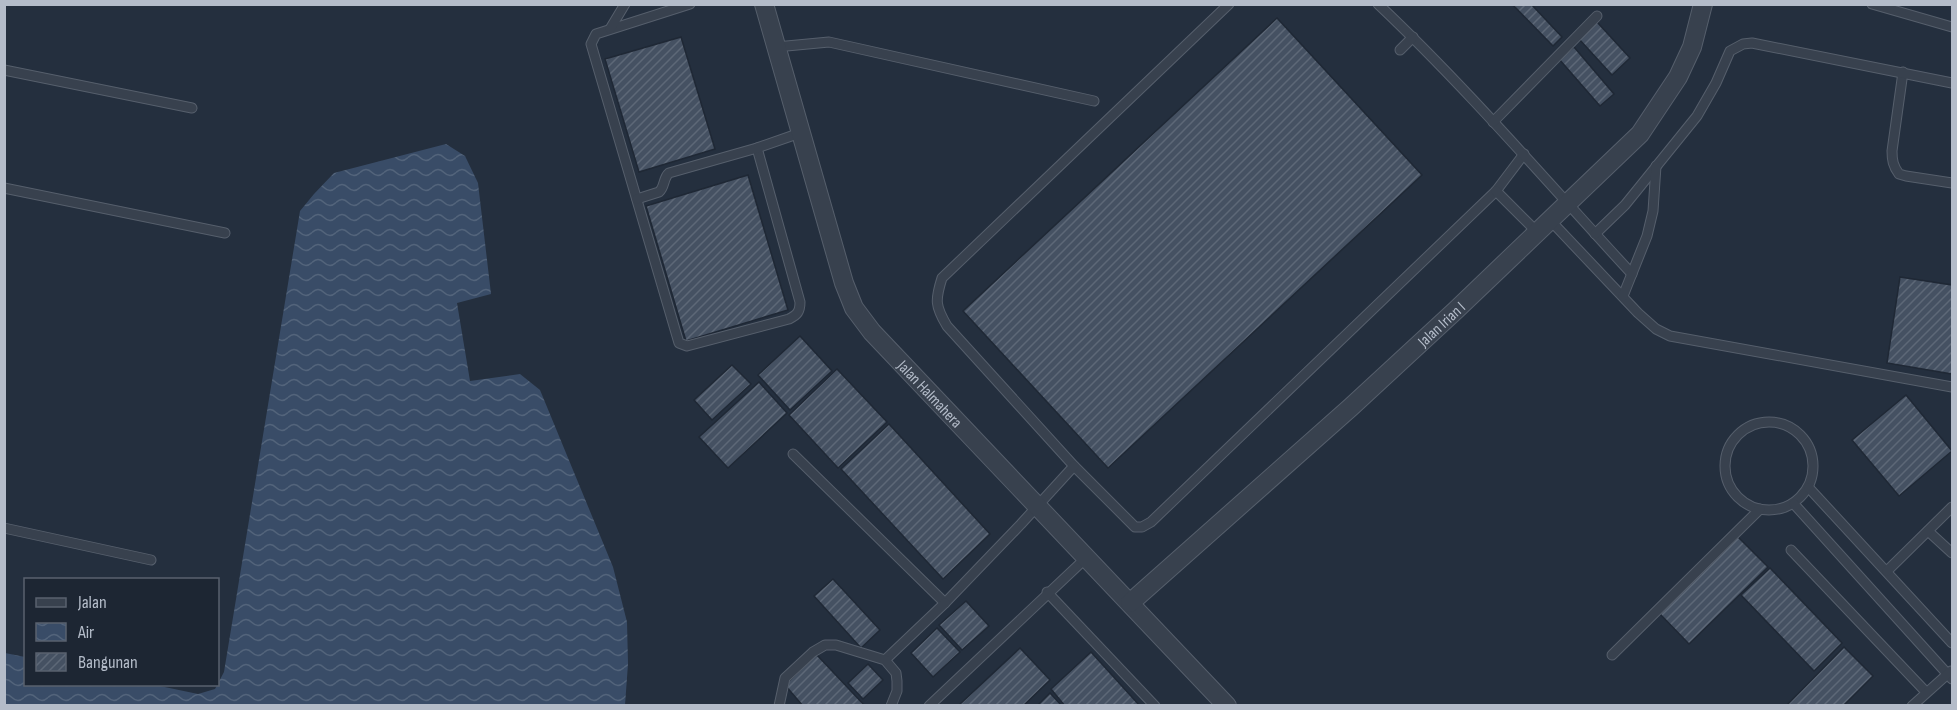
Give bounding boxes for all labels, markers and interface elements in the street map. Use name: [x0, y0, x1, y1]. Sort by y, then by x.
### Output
street label: Jalan Irian I: [1414, 298, 1470, 352]
street label: Jalan Halmahera: [892, 356, 966, 432]
legend: [24, 578, 219, 686]
text: Jalan: [77, 592, 107, 613]
text: Air: [77, 622, 94, 643]
text: Bangunan: [78, 652, 138, 673]

